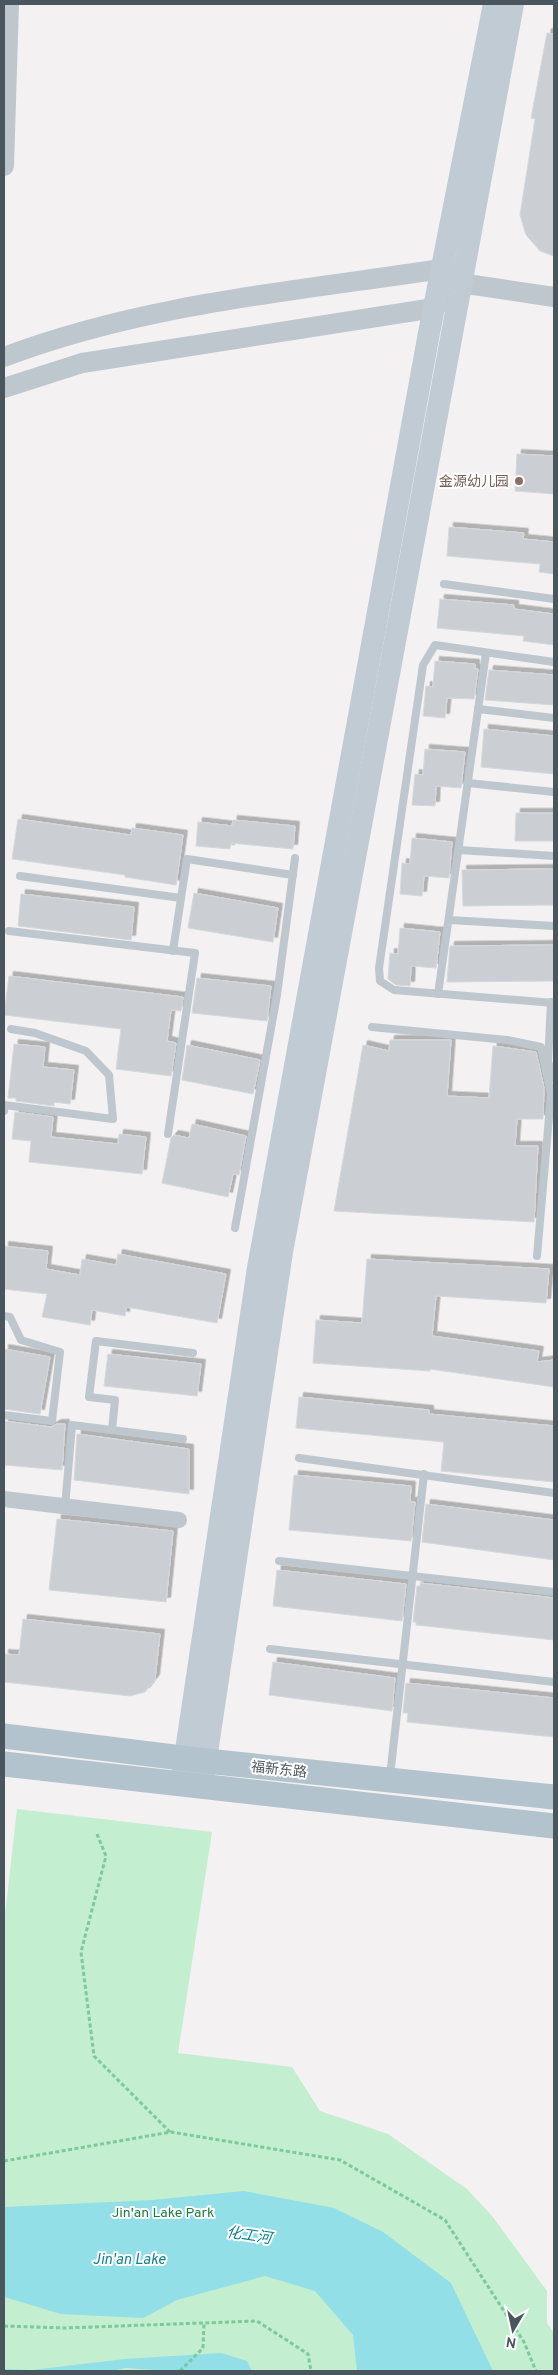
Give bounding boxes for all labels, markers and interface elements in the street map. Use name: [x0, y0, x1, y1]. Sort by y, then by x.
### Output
place label: 金源幼儿园: [439, 474, 509, 491]
marker: 金源幼儿园: [513, 475, 525, 487]
street label: 福新东路: [250, 1759, 308, 1782]
park label: Jin'an Lake Park: [112, 2205, 214, 2222]
water label: 化工河: [225, 2224, 275, 2250]
water label: Jin'an Lake: [93, 2251, 166, 2270]
north arrow: [488, 2305, 538, 2355]
text: N: [505, 2332, 518, 2351]

